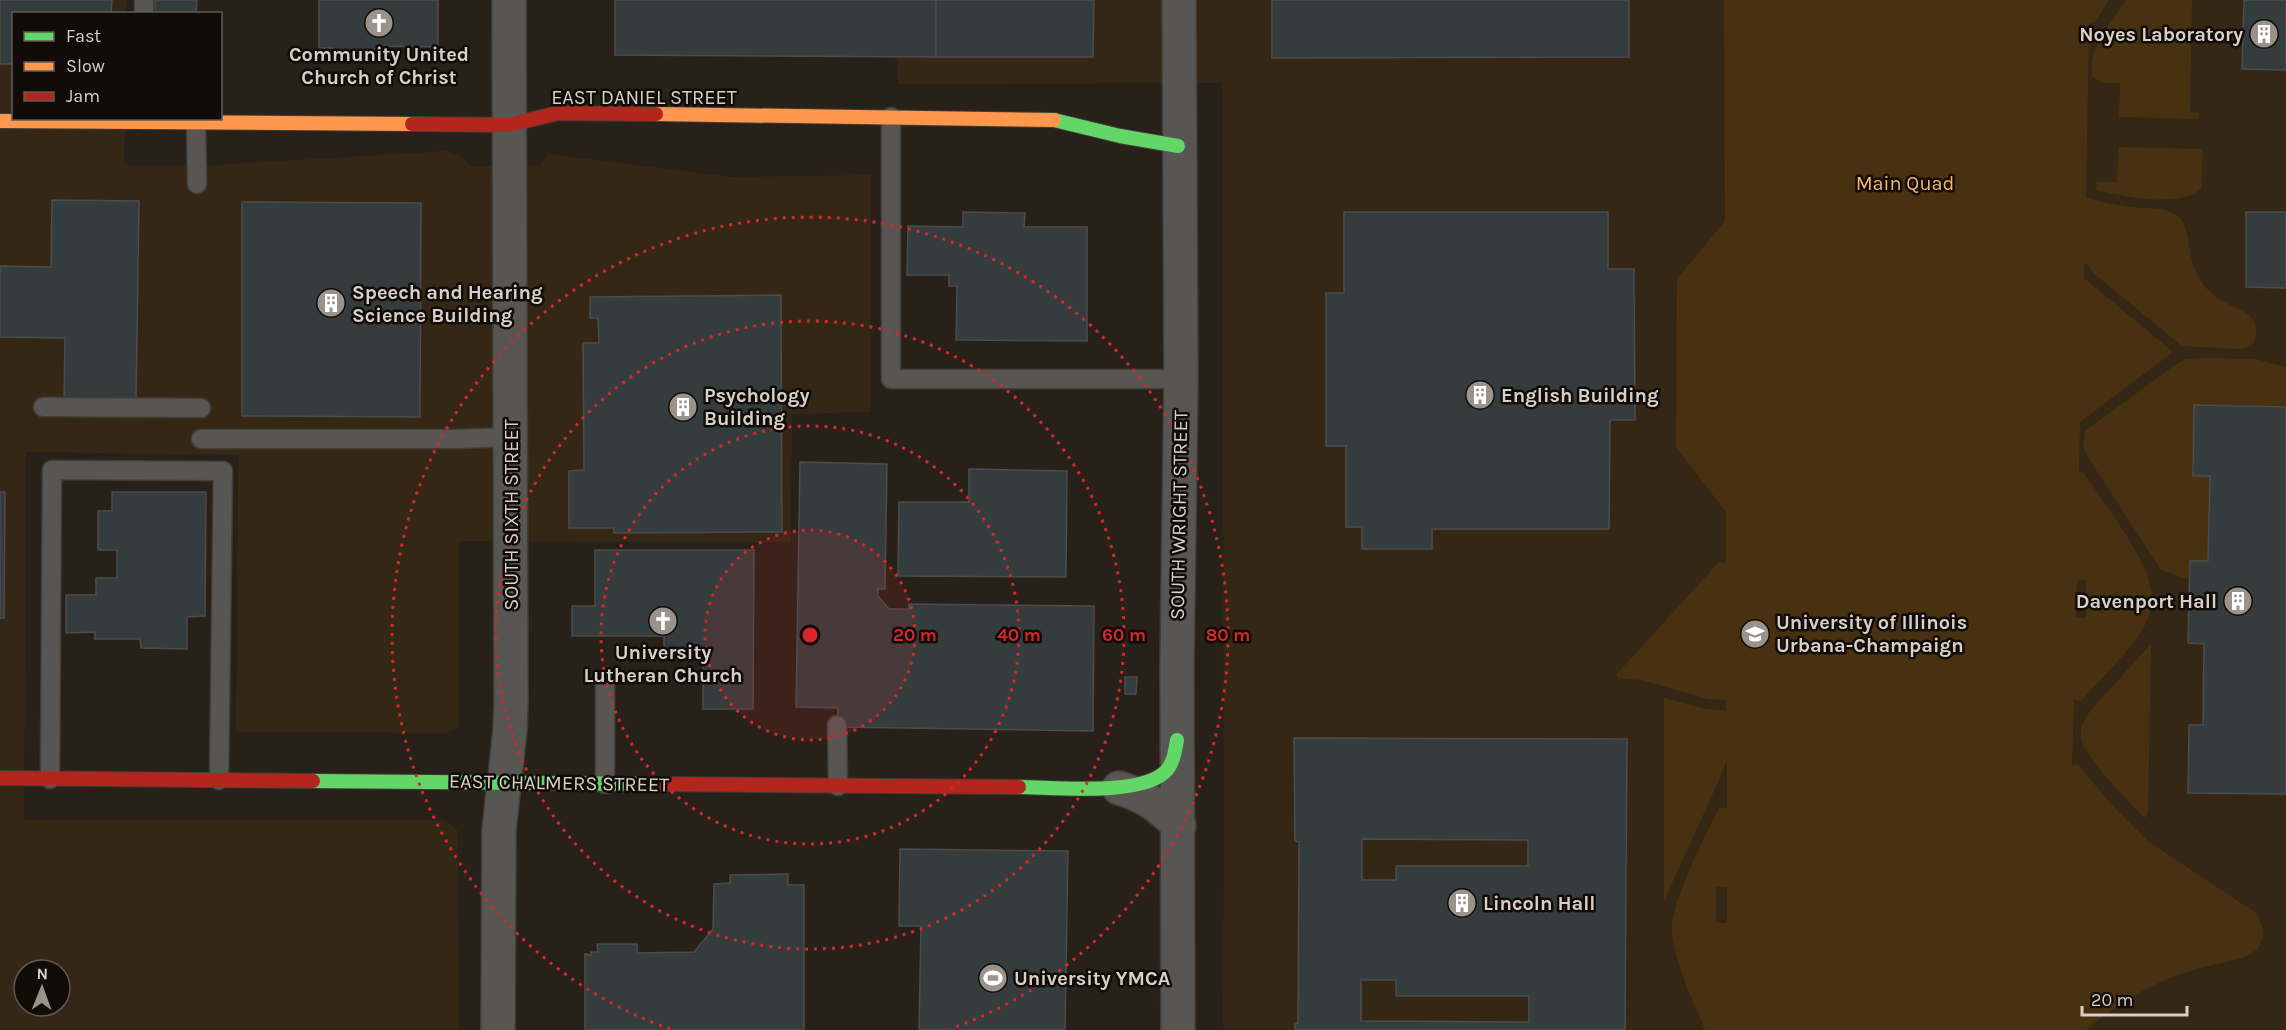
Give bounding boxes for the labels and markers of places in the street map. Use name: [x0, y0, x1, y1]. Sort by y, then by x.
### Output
church icon: Community United Church of Christ: [363, 7, 395, 39]
building icon: Noyes Laboratory: [2248, 18, 2280, 50]
place label: Noyes Laboratory: [2079, 23, 2243, 46]
place label: Community United Church of Christ: [289, 43, 469, 89]
place label: Speech and Hearing Science Building: [352, 281, 543, 327]
building icon: Speech and Hearing Science Building: [315, 287, 347, 319]
building icon: English Building: [1464, 379, 1496, 411]
place label: Psychology Building: [704, 384, 810, 430]
place label: English Building: [1501, 384, 1659, 407]
building icon: Psychology Building: [667, 391, 699, 423]
building icon: Davenport Hall: [2222, 585, 2254, 617]
place label: Davenport Hall: [2076, 590, 2217, 613]
church icon: University Lutheran Church: [647, 605, 679, 637]
place label: University of Illinois Urbana-Champaign: [1776, 611, 1967, 657]
school or university icon: University of Illinois Urbana-Champaign: [1739, 618, 1771, 650]
centre of rings: [800, 625, 820, 645]
place label: University Lutheran Church: [583, 641, 743, 687]
building icon: Lincoln Hall: [1446, 887, 1478, 919]
place label: Lincoln Hall: [1483, 892, 1595, 915]
sports icon: University YMCA: [977, 962, 1009, 994]
place label: University YMCA: [1014, 967, 1171, 990]

